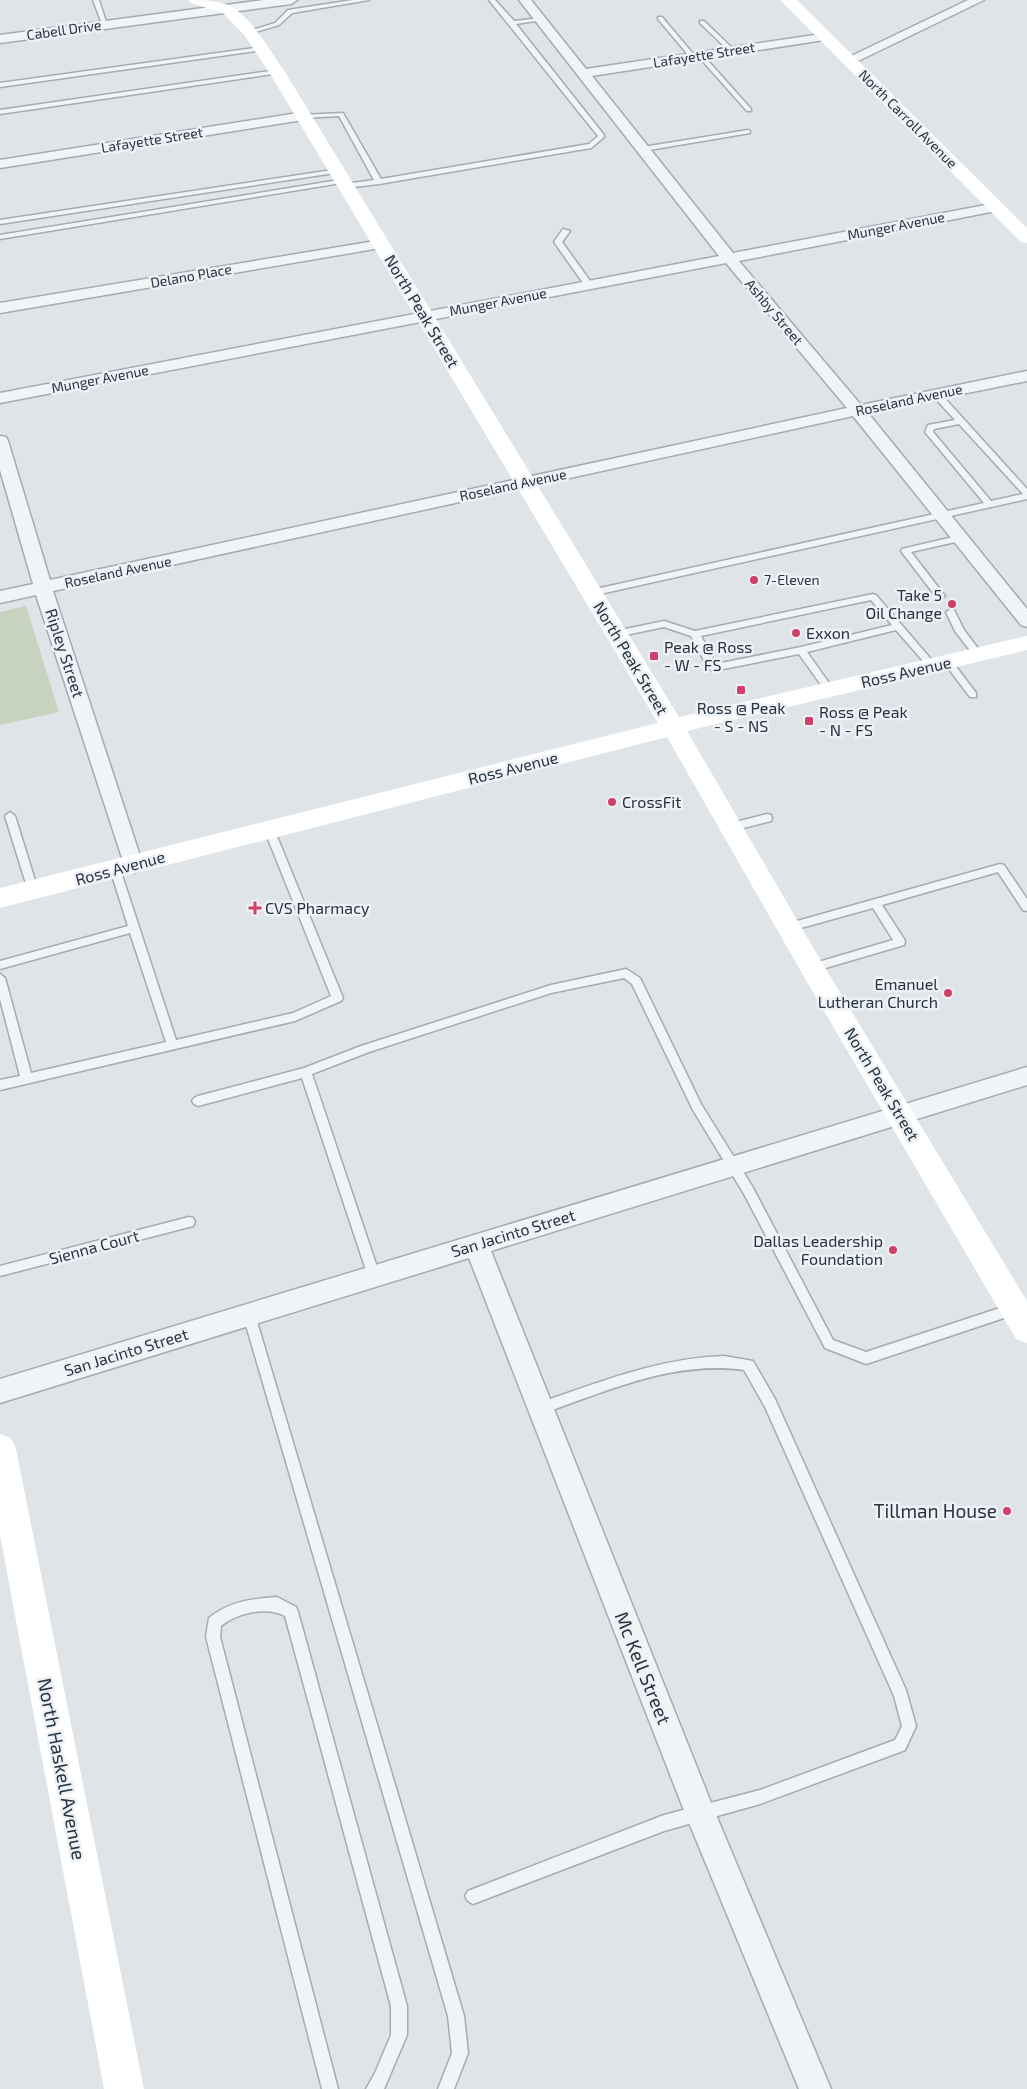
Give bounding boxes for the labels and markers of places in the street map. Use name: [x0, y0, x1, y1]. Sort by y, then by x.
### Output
place label: 7-Eleven: [764, 571, 820, 588]
marker: 7-Eleven: [748, 574, 760, 586]
place label: Take 5 Oil Change: [865, 585, 942, 622]
marker: Take 5 Oil Change: [946, 598, 958, 610]
place label: Exxon: [806, 623, 850, 642]
marker: Exxon: [790, 627, 802, 639]
place label: Peak @ Ross - W - FS: [664, 637, 752, 674]
marker: Peak @ Ross - W - FS: [648, 650, 660, 662]
marker: Ross @ Peak - S - NS: [735, 684, 747, 696]
place label: Ross @ Peak - S - NS: [697, 698, 785, 735]
place label: Ross @ Peak - N - FS: [819, 702, 908, 739]
marker: Ross @ Peak - N - FS: [803, 715, 815, 727]
place label: CrossFit: [622, 792, 681, 811]
marker: CrossFit: [606, 796, 618, 808]
place label: CVS Pharmacy: [265, 898, 370, 917]
marker: CVS Pharmacy: [249, 902, 261, 914]
place label: Emanuel Lutheran Church: [818, 974, 938, 1011]
marker: Emanuel Lutheran Church: [942, 987, 954, 999]
place label: Dallas Leadership Foundation: [753, 1231, 883, 1268]
marker: Dallas Leadership Foundation: [887, 1244, 899, 1256]
place label: Tillman House: [873, 1499, 997, 1522]
marker: Tillman House: [1001, 1505, 1013, 1517]

